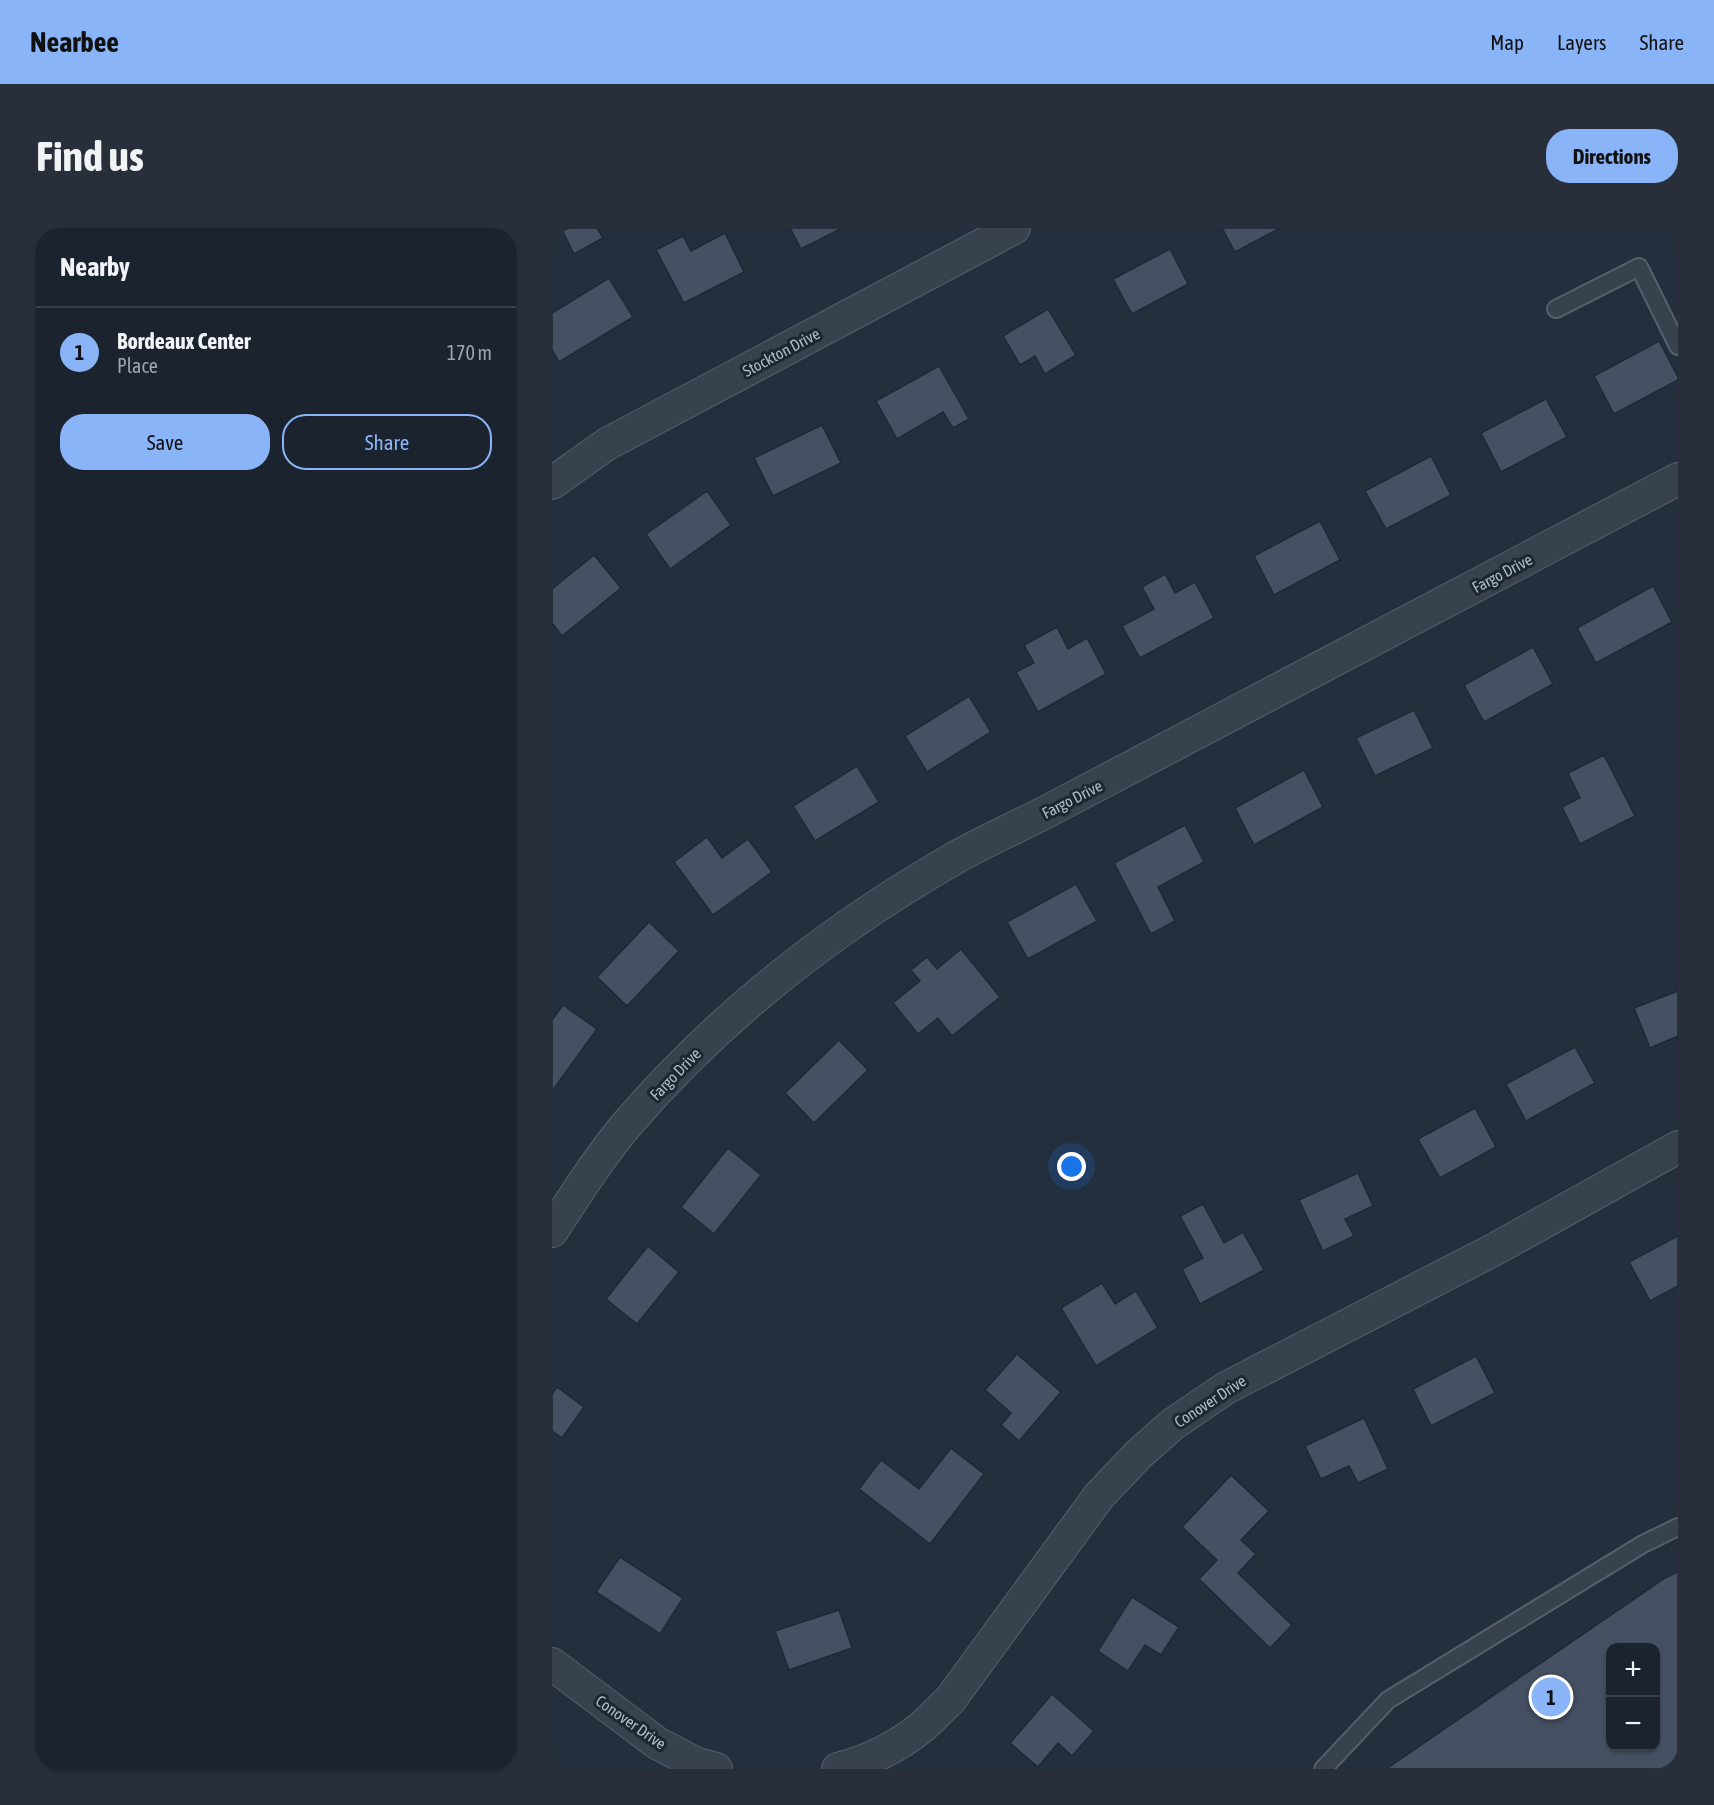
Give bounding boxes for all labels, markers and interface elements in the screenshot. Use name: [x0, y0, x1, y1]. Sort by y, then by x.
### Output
text: Nearbee: [30, 26, 119, 58]
text: Map: [1490, 30, 1524, 54]
text: Layers: [1557, 30, 1607, 54]
text: Share: [1640, 30, 1684, 54]
button: Directions: [1546, 129, 1678, 183]
text: Find us: [36, 132, 144, 180]
text: Nearby: [60, 252, 130, 282]
street label: Stockton Drive: [739, 324, 823, 380]
text: Bordeaux Center: [117, 328, 251, 354]
text: 1: [75, 341, 84, 364]
text: 170 m: [447, 341, 492, 364]
text: Place: [117, 354, 158, 377]
button: Save: [60, 414, 270, 470]
button: Share: [282, 414, 492, 470]
street label: Fargo Drive: [1469, 550, 1535, 597]
street label: Fargo Drive: [1039, 776, 1106, 823]
street label: Fargo Drive: [646, 1044, 705, 1104]
your location: [1057, 1152, 1086, 1181]
street label: Conover Drive: [1171, 1371, 1249, 1431]
map controls: [1606, 1643, 1660, 1751]
button: +: [1606, 1643, 1660, 1697]
pin: 1: [1532, 1674, 1570, 1720]
street label: Conover Drive: [592, 1691, 670, 1753]
button: −: [1606, 1697, 1660, 1751]

